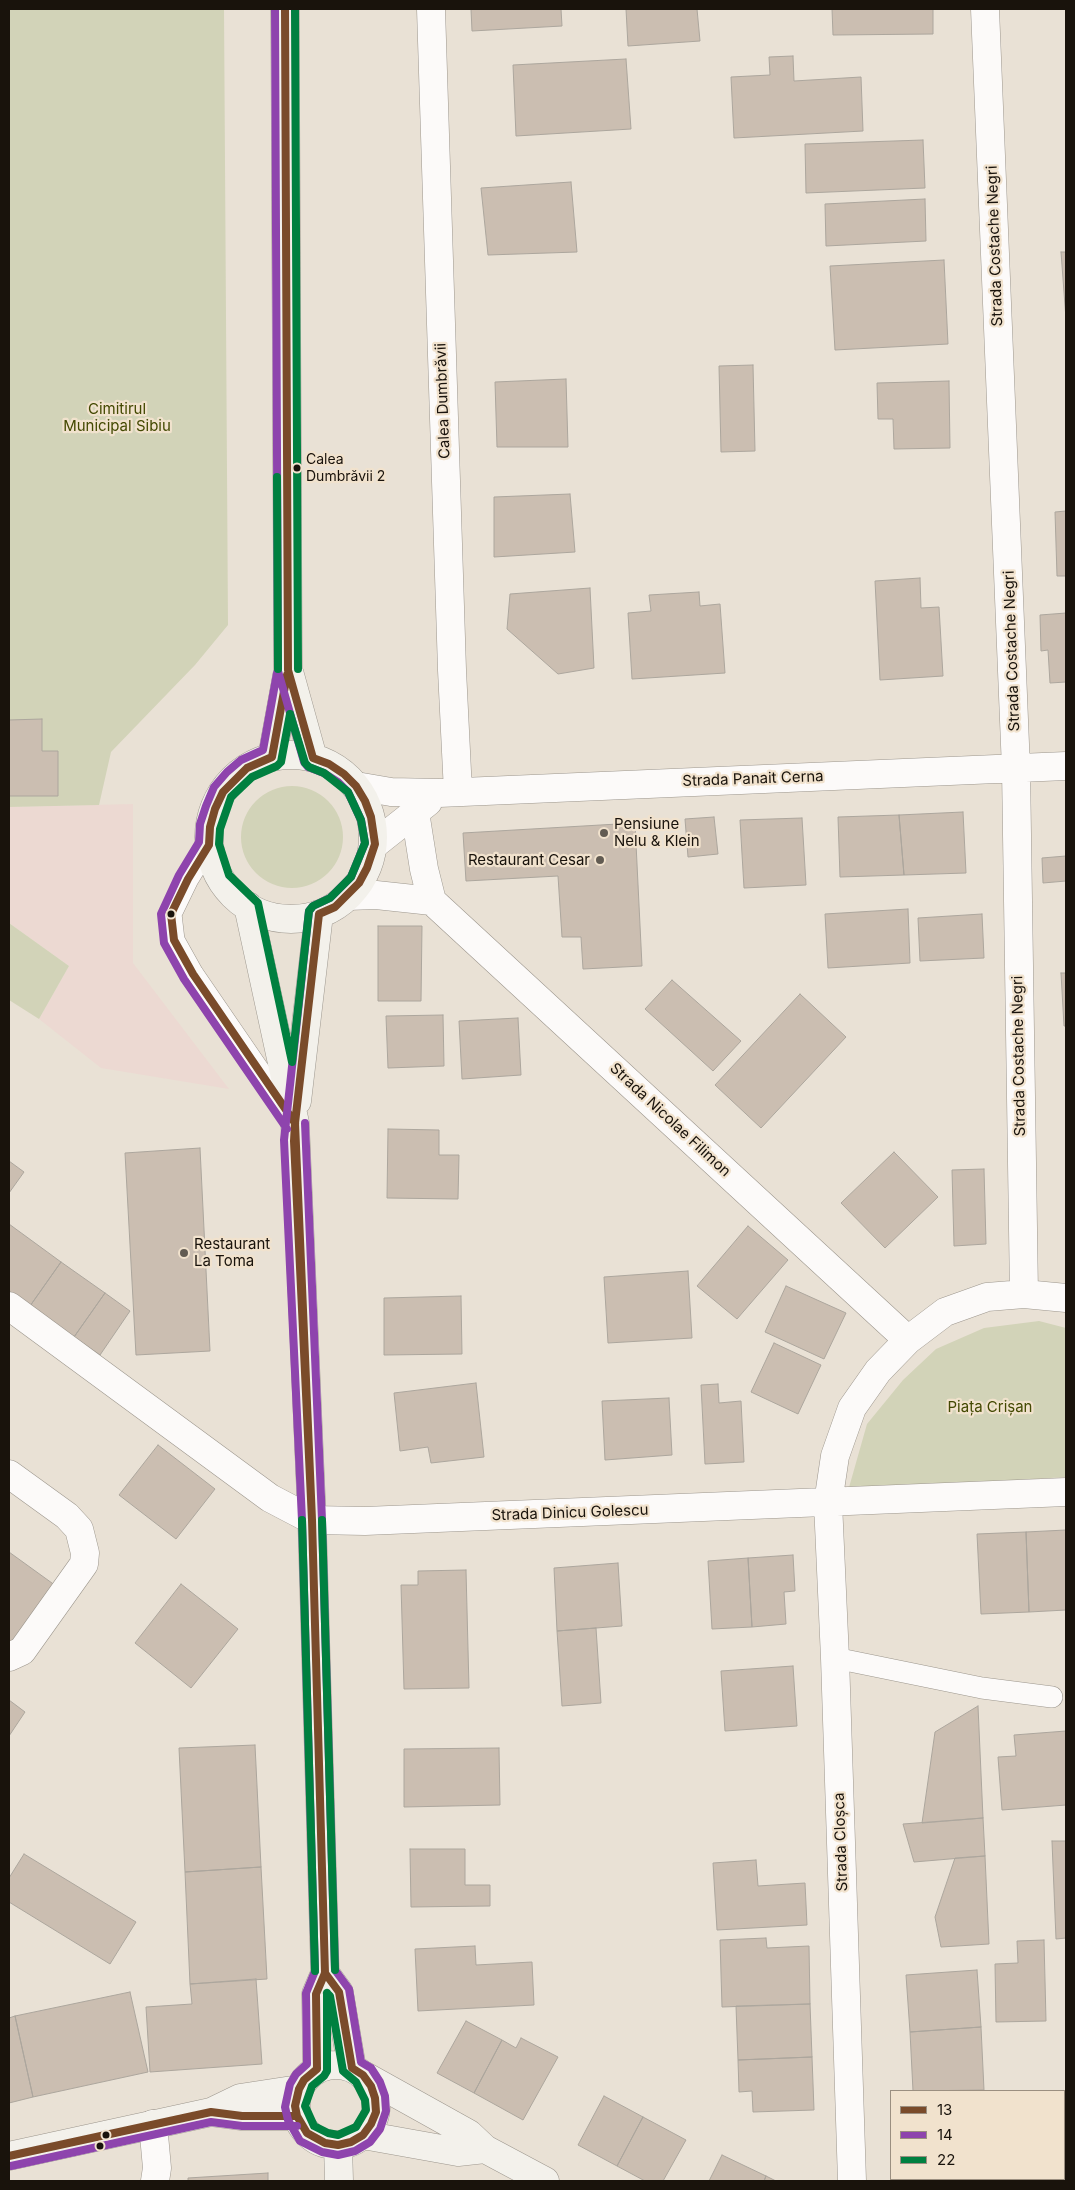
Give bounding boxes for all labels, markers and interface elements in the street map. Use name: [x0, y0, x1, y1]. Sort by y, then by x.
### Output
street label: Strada Costache Negri: [983, 165, 1007, 327]
street label: Calea Dumbrăvii: [432, 343, 454, 459]
park label: Cimitirul Municipal Sibiu: [63, 400, 171, 435]
place label: Calea Dumbrăvii 2: [306, 452, 385, 484]
marker: Calea Dumbrăvii 2: [292, 463, 302, 473]
street label: Strada Costache Negri: [1000, 570, 1024, 732]
street label: Strada Panait Cerna: [682, 768, 824, 790]
place label: Pensiune Nelu & Klein: [614, 815, 700, 850]
marker: Pensiune Nelu & Klein: [598, 827, 610, 839]
place label: Restaurant Cesar: [468, 851, 590, 869]
marker: Restaurant Cesar: [594, 854, 606, 866]
unlabelled marker: [166, 909, 176, 919]
street label: Strada Costache Negri: [1009, 975, 1029, 1137]
street label: Strada Nicolae Filimon: [606, 1059, 734, 1181]
place label: Restaurant La Toma: [194, 1235, 270, 1270]
marker: Restaurant La Toma: [178, 1247, 190, 1259]
park label: Piața Crișan: [948, 1398, 1032, 1416]
street label: Strada Dinicu Golescu: [491, 1501, 649, 1525]
street label: Strada Cloșca: [830, 1792, 852, 1892]
legend: [890, 2090, 1065, 2180]
text: 13: [937, 2100, 952, 2119]
text: 14: [937, 2125, 953, 2144]
unlabelled marker: [101, 2130, 111, 2140]
unlabelled marker: [95, 2141, 105, 2151]
text: 22: [937, 2150, 955, 2169]

